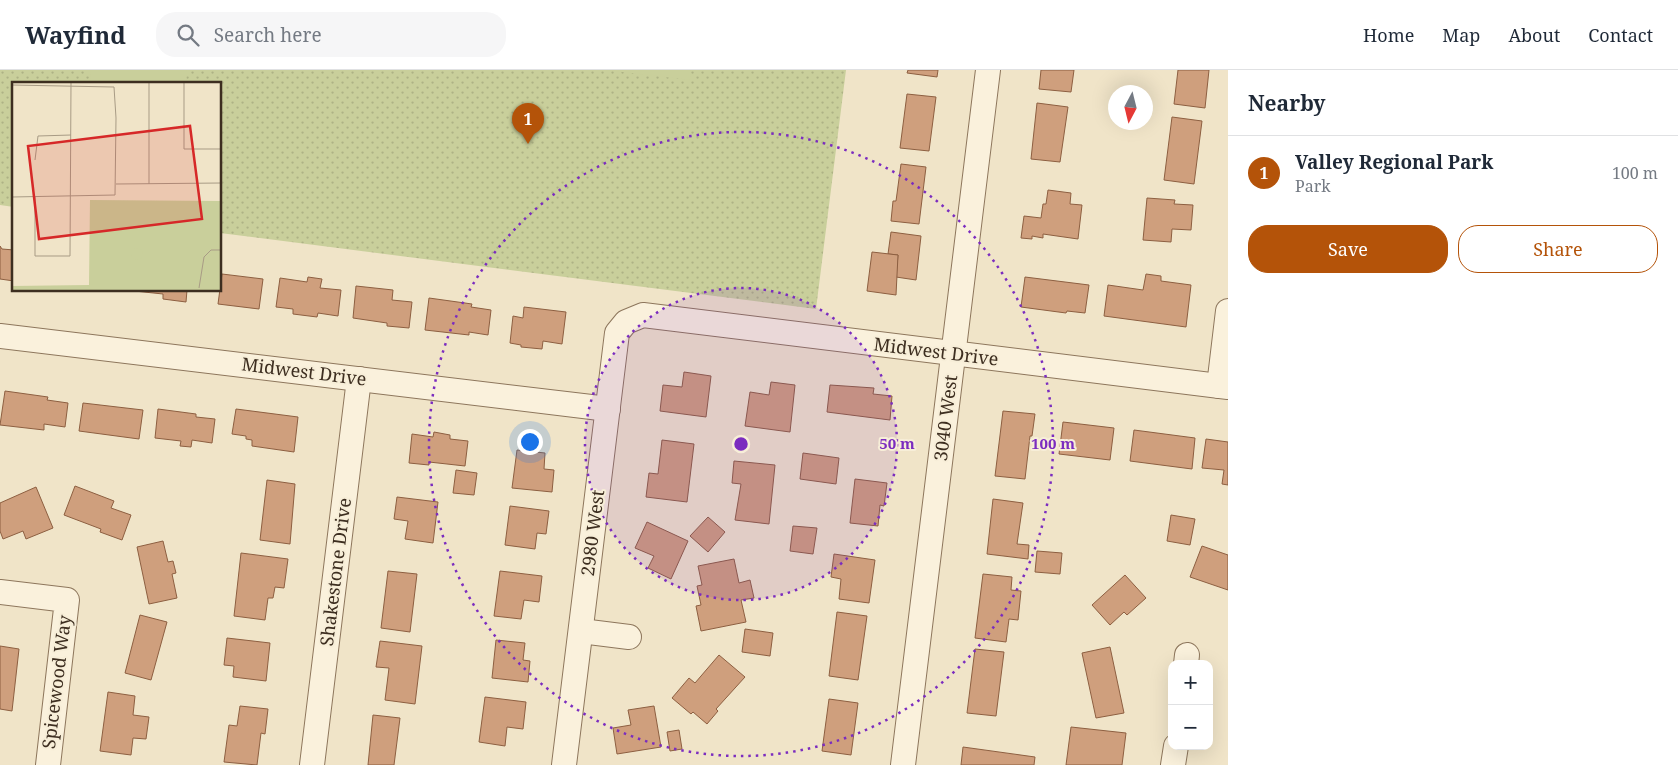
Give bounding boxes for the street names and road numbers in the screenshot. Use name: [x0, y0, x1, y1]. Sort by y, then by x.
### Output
street label: Midwest Drive: [872, 331, 1000, 371]
street label: Midwest Drive: [240, 351, 368, 391]
street label: 3040 West: [928, 373, 962, 462]
street label: 2980 West: [575, 488, 609, 577]
street label: Shakestone Drive: [314, 496, 356, 647]
street label: Spicewood Way: [36, 613, 76, 750]

